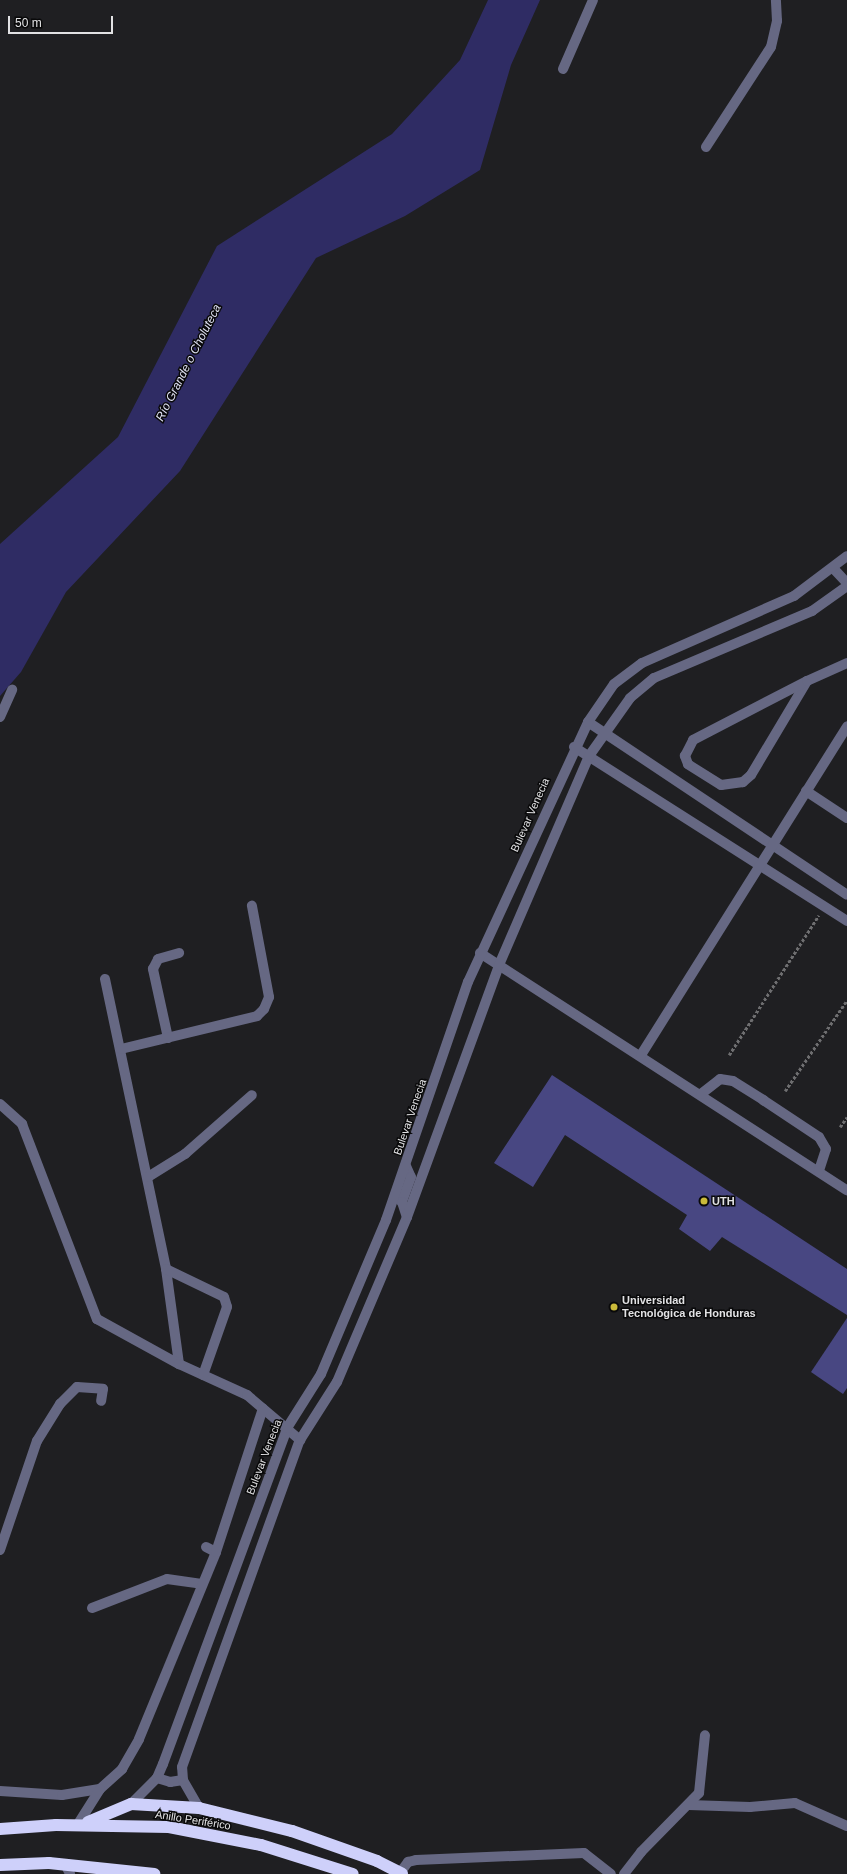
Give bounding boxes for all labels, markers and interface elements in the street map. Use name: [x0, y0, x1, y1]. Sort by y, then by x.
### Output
scale bar: [10, 8, 115, 34]
text: 50 m: [15, 16, 42, 30]
water label: Río Grande o Choluteca: [153, 302, 225, 424]
street label: Bulevar Venecia: [508, 776, 552, 854]
street label: Bulevar Venecia: [391, 1077, 429, 1157]
place label: UTH: [712, 1194, 735, 1208]
marker: UTH: [699, 1196, 709, 1206]
place label: Universidad Tecnológica de Honduras: [622, 1294, 756, 1320]
marker: Universidad Tecnológica de Honduras: [609, 1302, 619, 1312]
street label: Bulevar Venecia: [244, 1418, 284, 1496]
street label: Anillo Periférico: [154, 1808, 232, 1832]

